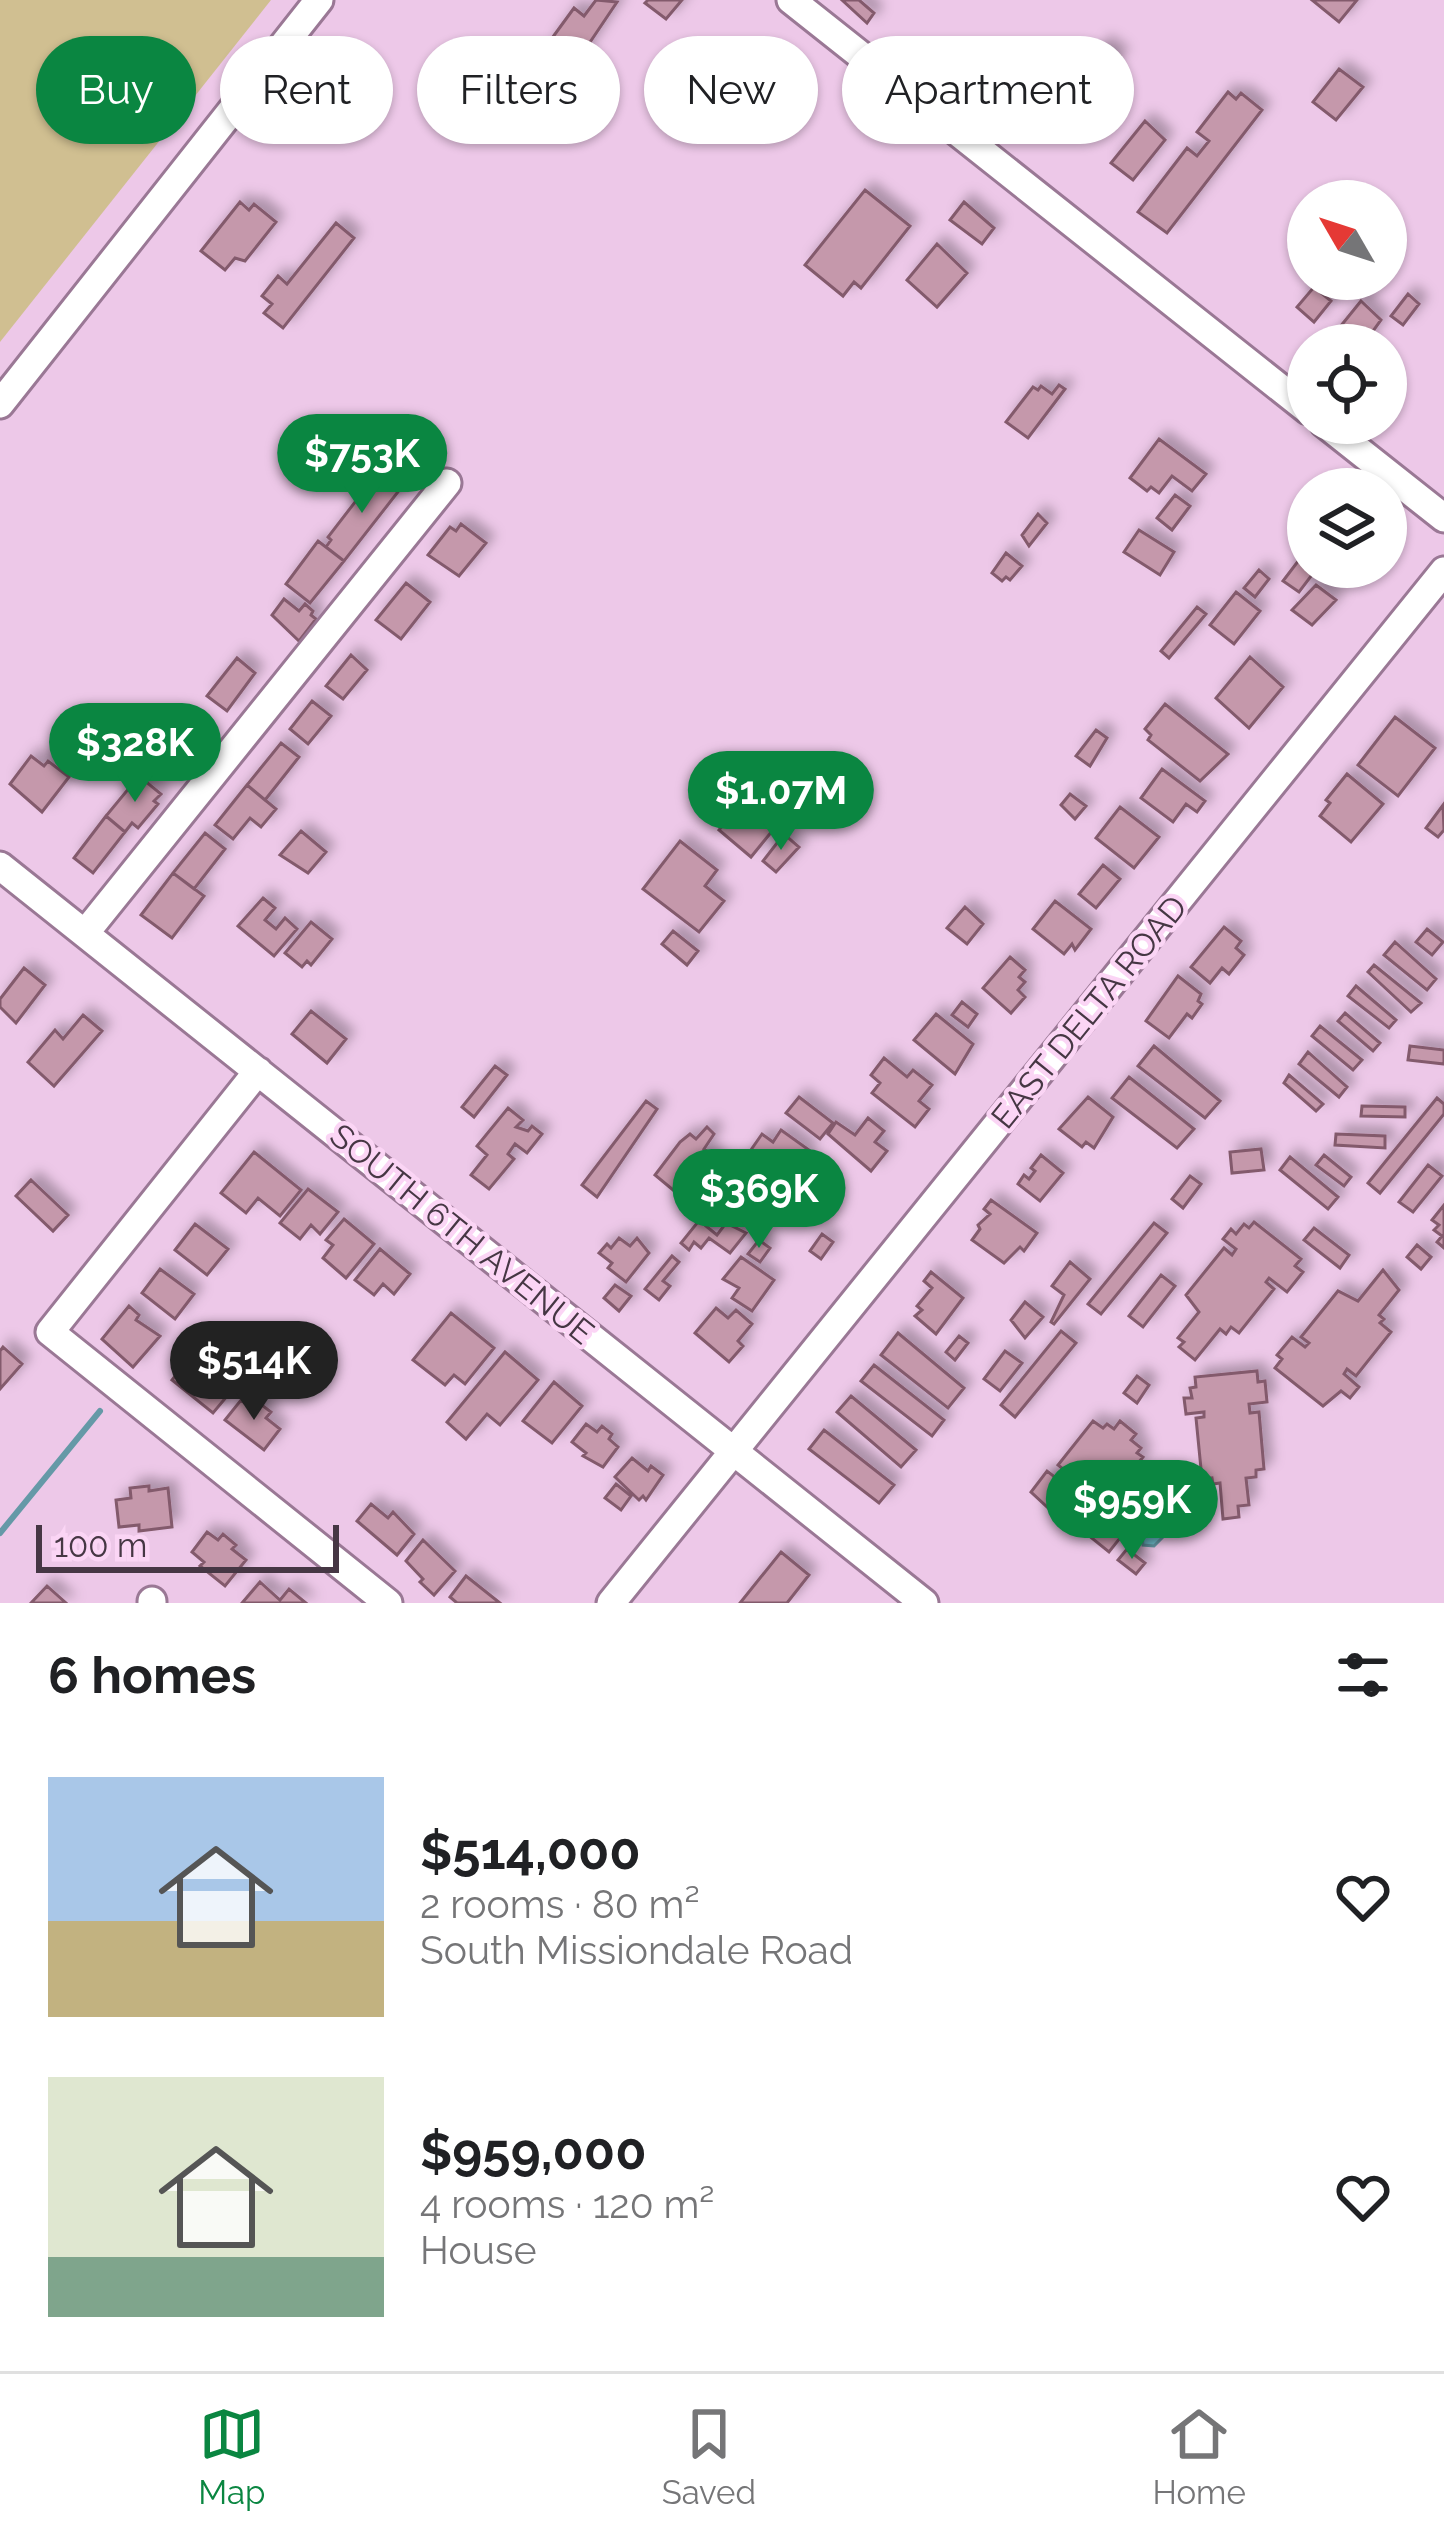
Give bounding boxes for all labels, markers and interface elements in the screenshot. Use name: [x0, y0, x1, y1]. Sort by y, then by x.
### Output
chip: Buy: [36, 36, 196, 144]
chip: Rent: [220, 36, 393, 144]
chip: Filters: [417, 36, 620, 144]
chip: New: [644, 36, 818, 144]
chip: Apartment: [842, 36, 1134, 144]
north arrow: [1287, 180, 1407, 300]
map controls: [1287, 180, 1407, 588]
button: locate: [1287, 324, 1407, 444]
pin: $753K: [278, 414, 446, 516]
text: $753K: [304, 430, 420, 476]
button: layers: [1287, 468, 1407, 588]
pin: $328K: [51, 703, 219, 805]
text: $328K: [76, 719, 194, 765]
pin: $1.07M: [683, 751, 879, 853]
text: $1.07M: [715, 767, 847, 813]
street label: EAST DELTA ROAD: [983, 888, 1195, 1136]
street label: SOUTH 6TH AVENUE: [322, 1116, 602, 1352]
pin: $369K: [675, 1149, 843, 1251]
text: $369K: [699, 1165, 819, 1211]
pin: $514K: [170, 1321, 338, 1423]
text: $514K: [197, 1337, 311, 1383]
pin: $959K: [1048, 1460, 1216, 1562]
text: $959K: [1073, 1476, 1191, 1522]
scale bar: [36, 1519, 339, 1572]
text: 100 m: [54, 1526, 147, 1565]
icon: filters: [1330, 1642, 1396, 1708]
text: 6 homes: [48, 1645, 256, 1705]
text: $514,000: [420, 1821, 641, 1881]
icon: home: [144, 1825, 288, 1969]
icon: heart: [1330, 1864, 1396, 1930]
text: 2 rooms · 80 m²: [420, 1881, 700, 1927]
text: South Missiondale Road: [420, 1927, 853, 1973]
text: $959,000: [420, 2121, 646, 2181]
icon: home: [144, 2125, 288, 2269]
icon: heart: [1330, 2164, 1396, 2230]
text: 4 rooms · 120 m²: [420, 2181, 714, 2227]
text: House: [420, 2227, 537, 2273]
tab: Map: [198, 2401, 265, 2512]
tab: Saved: [662, 2401, 756, 2512]
tab: Home: [1152, 2401, 1246, 2512]

